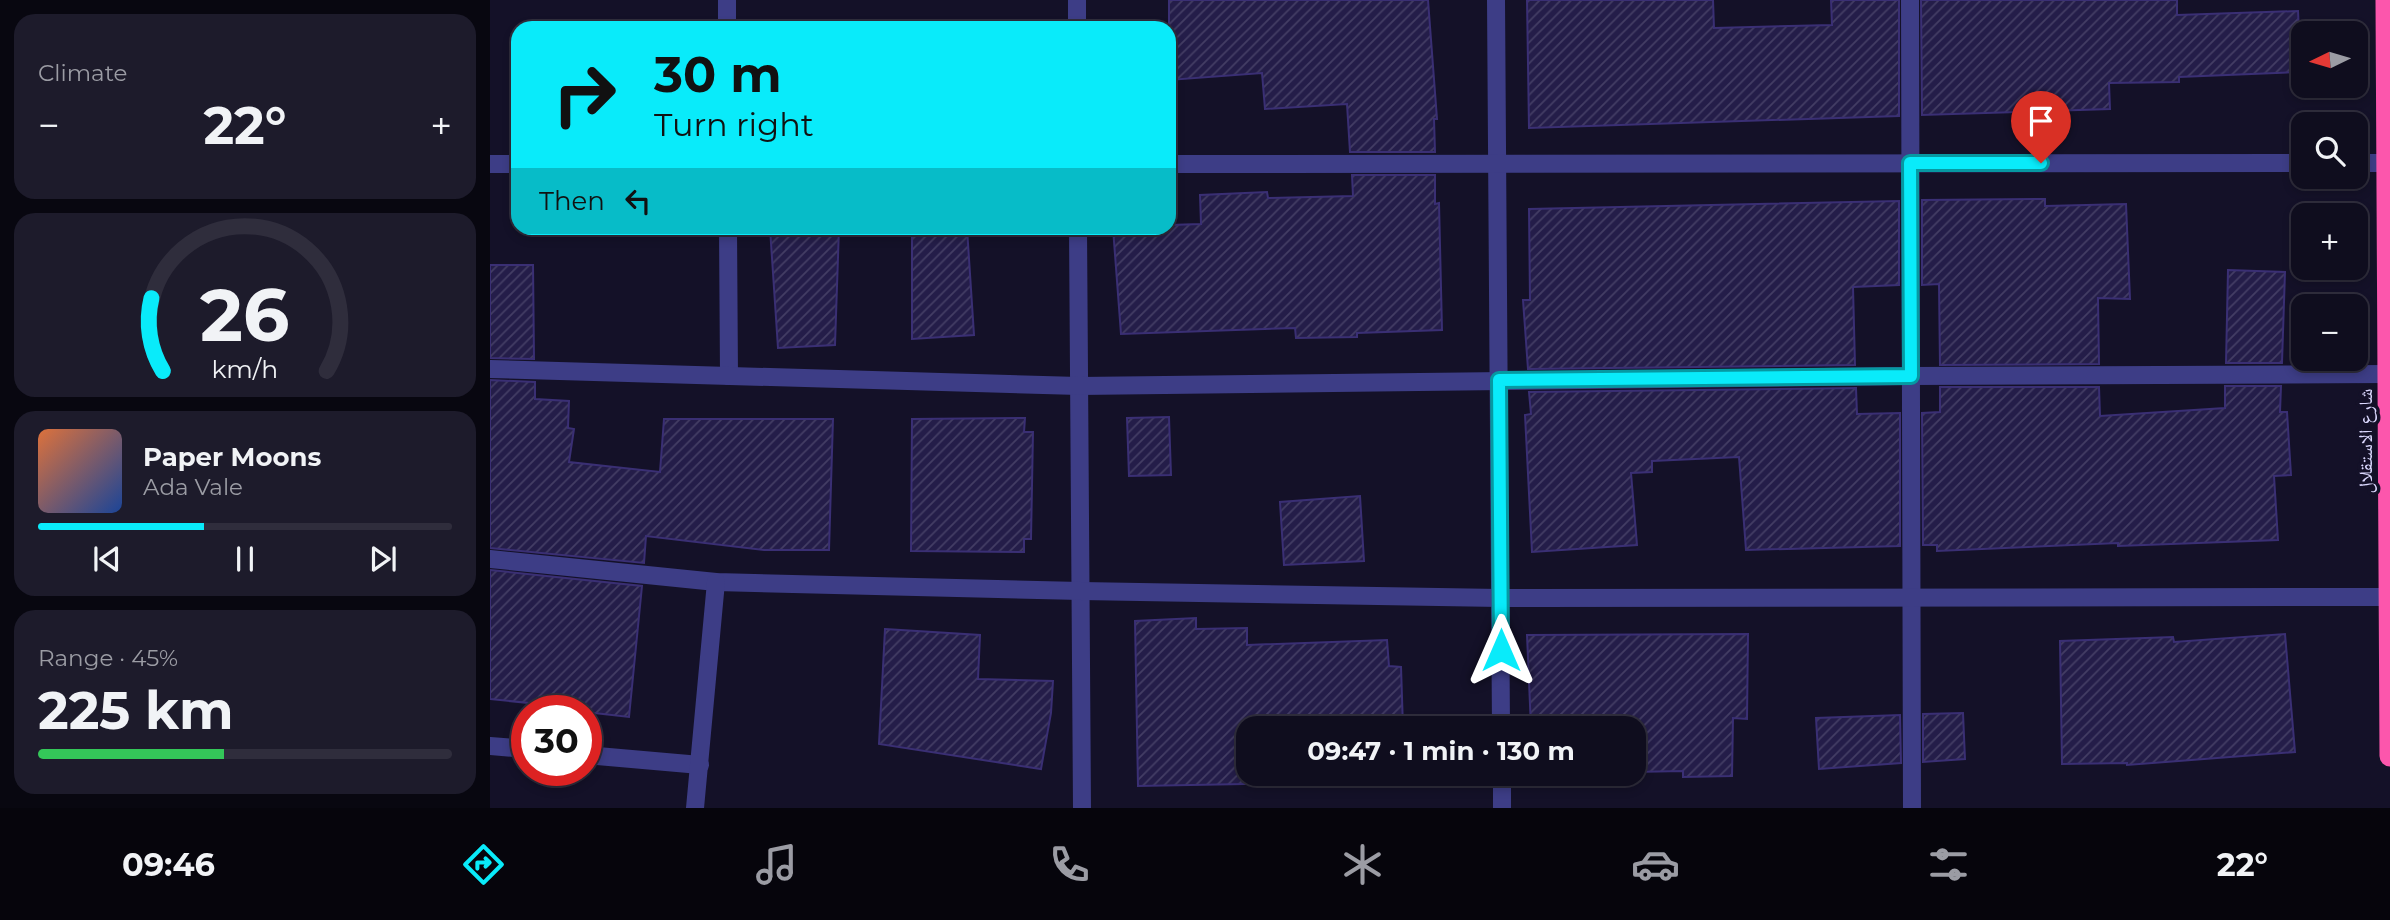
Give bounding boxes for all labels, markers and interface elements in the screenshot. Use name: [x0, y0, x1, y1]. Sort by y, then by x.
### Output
north arrow: [2291, 21, 2368, 98]
map controls: [2291, 21, 2368, 371]
text: 30 m: [654, 45, 782, 104]
icon: right: [539, 49, 630, 140]
text: Climate: [38, 59, 127, 87]
pin: [2011, 91, 2071, 163]
text: 22°: [203, 94, 287, 157]
text: −: [38, 102, 60, 149]
text: +: [430, 102, 452, 149]
icon: arrive: [2022, 102, 2060, 140]
text: Turn right: [654, 105, 814, 144]
button: search: [2291, 112, 2368, 189]
icon: left: [619, 182, 657, 220]
text: Then: [539, 185, 605, 217]
button: +: [2291, 203, 2368, 280]
text: 26: [200, 271, 290, 359]
button: −: [2291, 294, 2368, 371]
text: km/h: [212, 354, 278, 384]
street label: شارع الاستقلال: [2354, 388, 2377, 494]
text: Paper Moons: [143, 441, 321, 473]
text: Ada Vale: [143, 473, 243, 501]
icon: previous: [88, 540, 126, 578]
icon: pause: [226, 540, 264, 578]
icon: next: [364, 540, 402, 578]
position arrow: [1464, 613, 1538, 687]
text: Range · 45%: [38, 644, 178, 672]
text: 225 km: [38, 679, 233, 742]
speed limit sign: 30: [511, 695, 602, 786]
text: 09:47 · 1 min · 130 m: [1307, 735, 1575, 767]
icon: directions: [459, 840, 508, 889]
icon: music: [752, 840, 801, 889]
icon: phone: [1045, 840, 1094, 889]
icon: climate: [1338, 840, 1387, 889]
icon: car: [1631, 840, 1680, 889]
icon: filters: [1924, 840, 1973, 889]
text: 09:46: [122, 845, 215, 884]
text: 22°: [2217, 845, 2268, 884]

